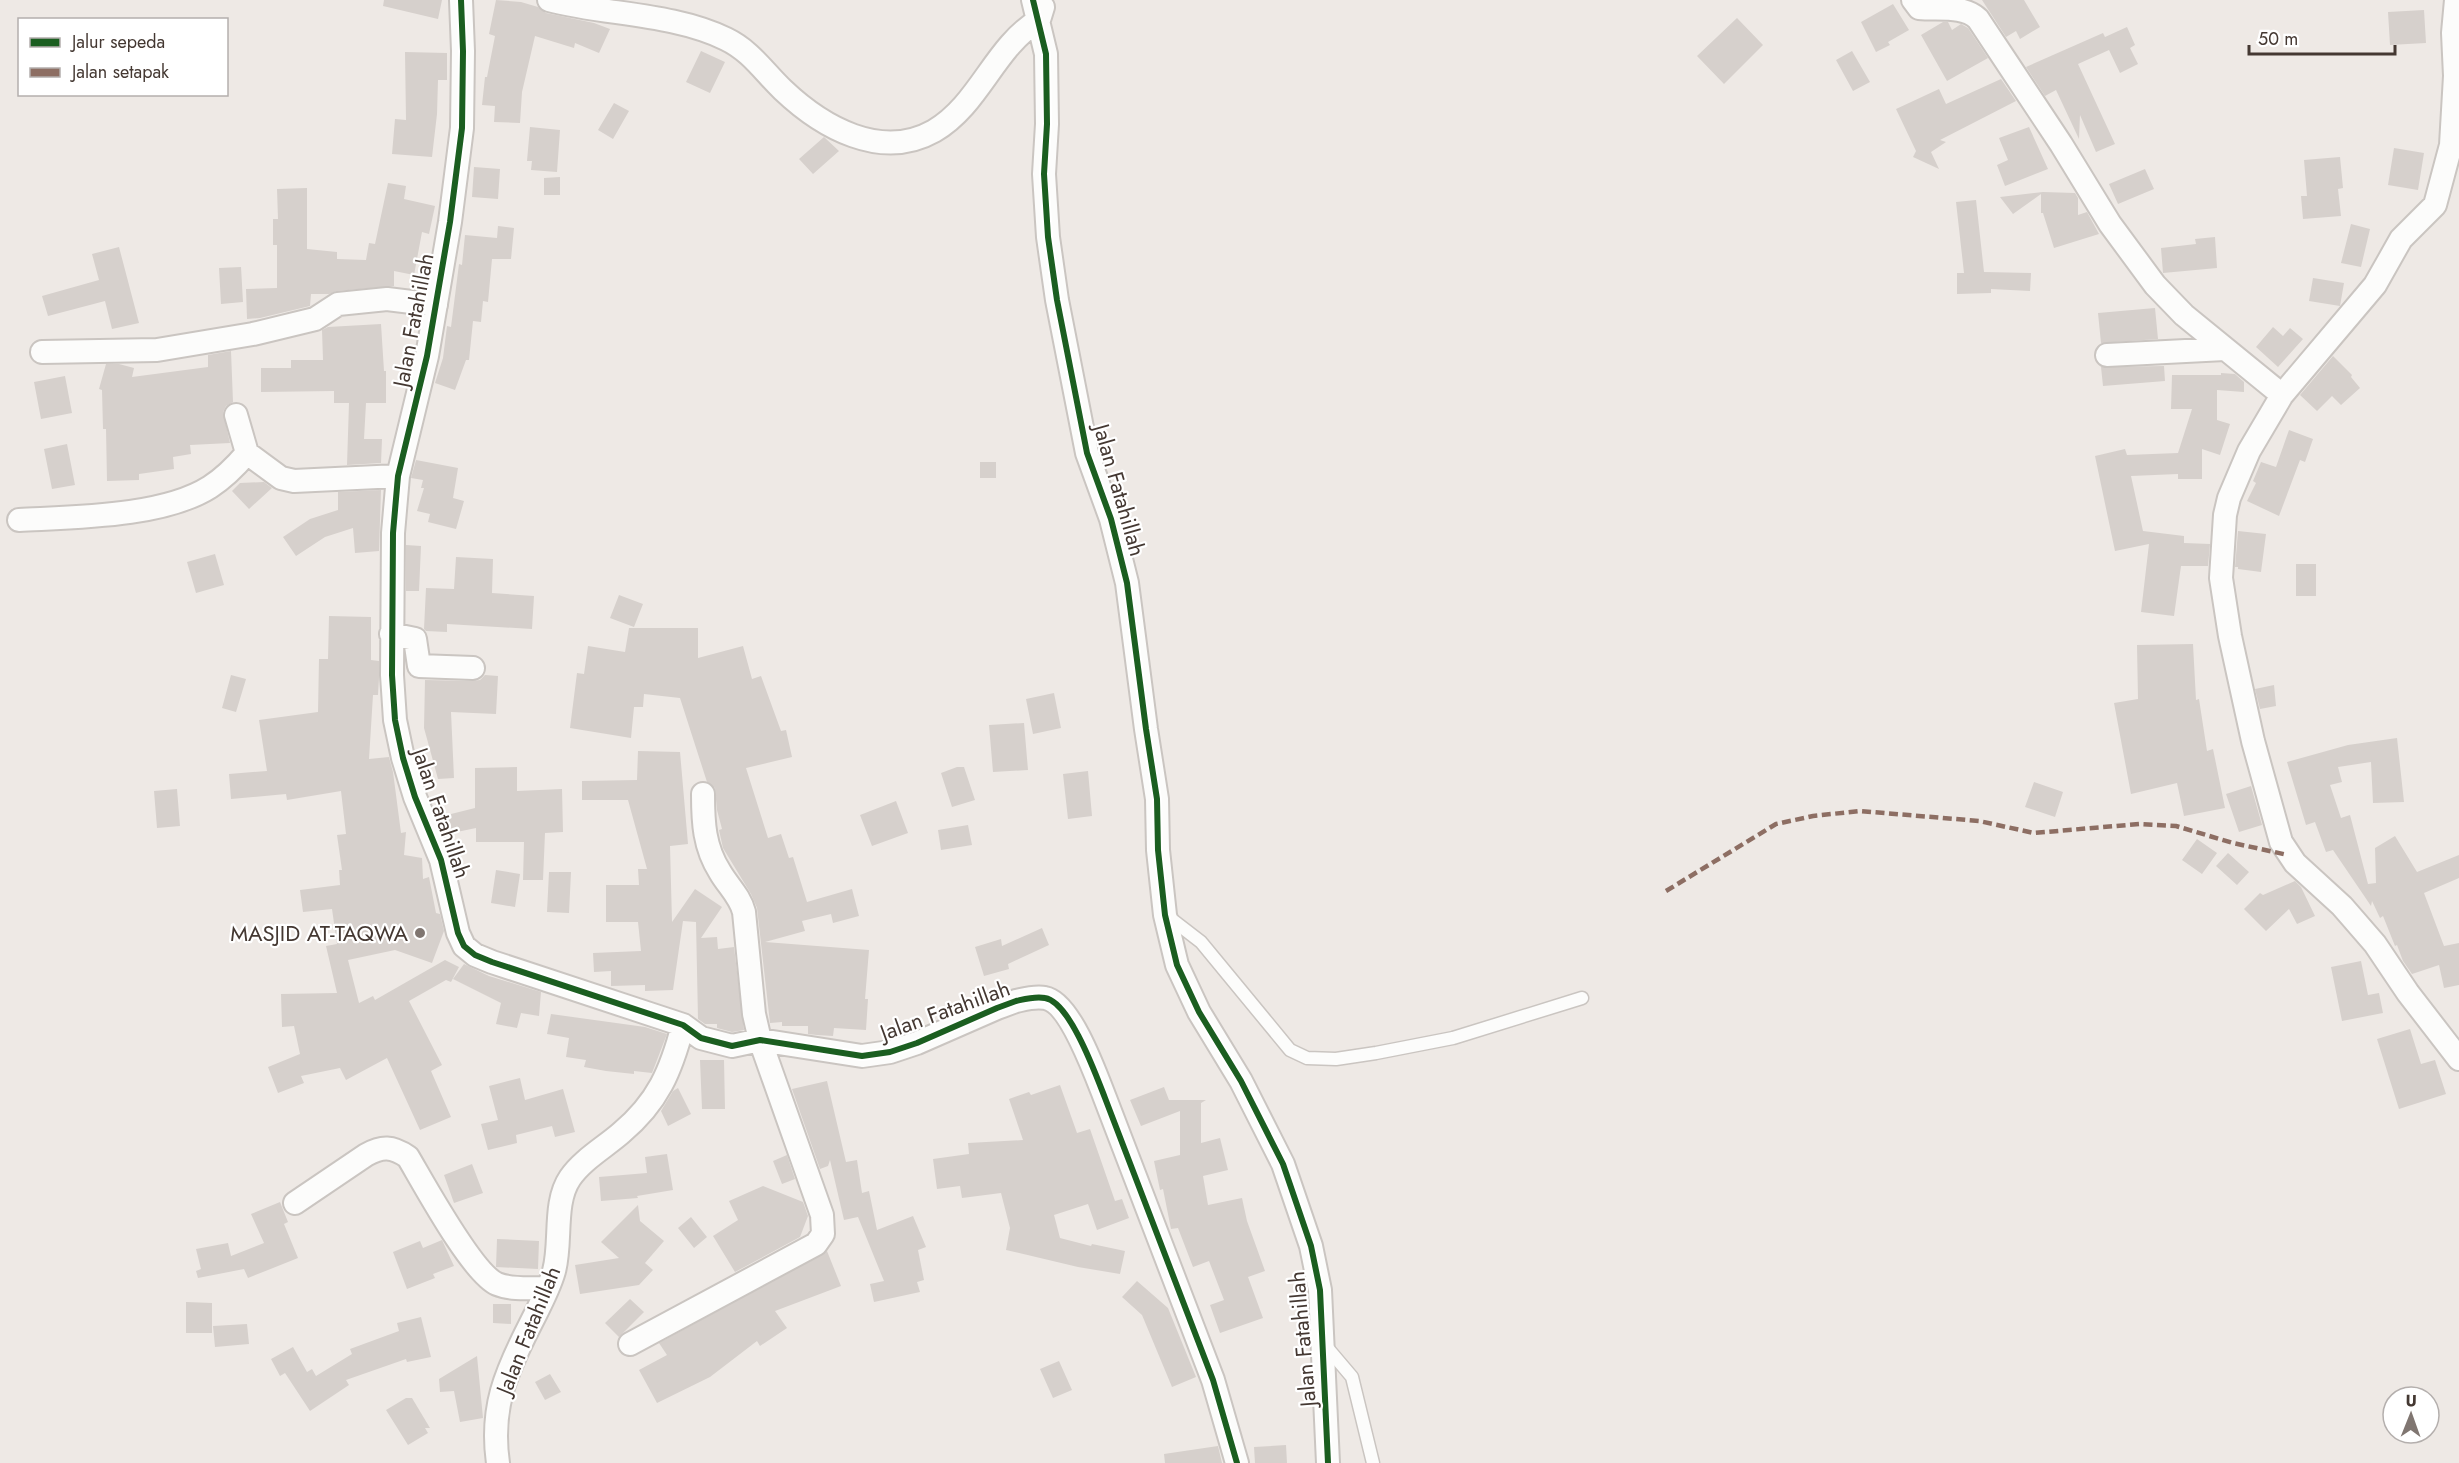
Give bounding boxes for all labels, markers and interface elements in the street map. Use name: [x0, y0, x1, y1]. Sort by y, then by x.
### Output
legend: [18, 18, 228, 96]
scale bar: [2249, 18, 2394, 56]
text: 50 m: [2258, 26, 2298, 52]
text: Jalur sepeda: [70, 29, 165, 55]
text: Jalan setapak: [70, 59, 169, 85]
street label: Jalan Fatahillah: [384, 250, 442, 393]
street label: Jalan Fatahillah: [1085, 417, 1154, 560]
street label: Jalan Fatahillah: [404, 741, 479, 882]
place label: MASJID AT-TAQWA: [230, 917, 408, 949]
marker: MASJID AT-TAQWA: [413, 926, 427, 940]
street label: Jalan Fatahillah: [873, 972, 1014, 1049]
street label: Jalan Fatahillah: [487, 1261, 568, 1402]
street label: Jalan Fatahillah: [1280, 1270, 1324, 1411]
north arrow: [2381, 1385, 2441, 1445]
text: U: [2405, 1389, 2417, 1412]

